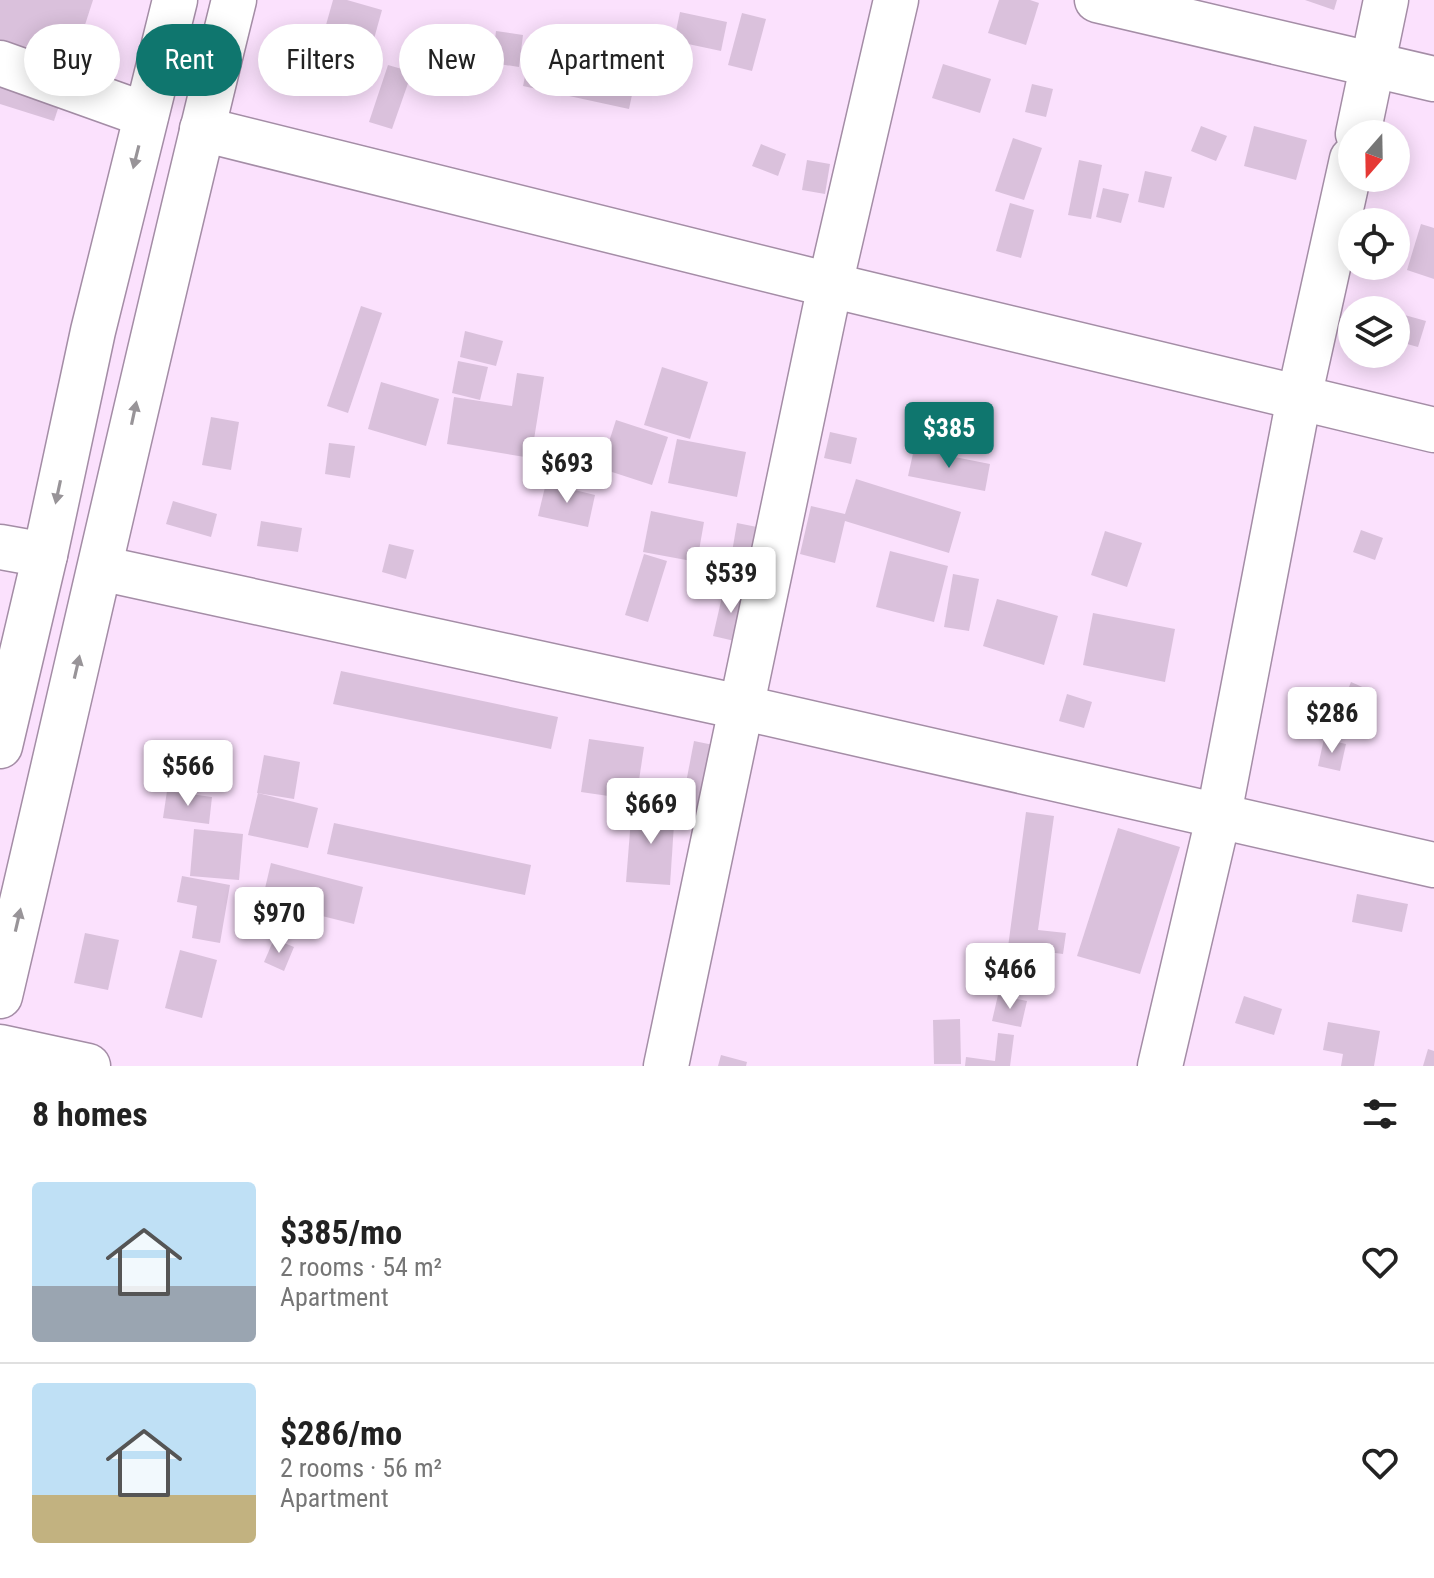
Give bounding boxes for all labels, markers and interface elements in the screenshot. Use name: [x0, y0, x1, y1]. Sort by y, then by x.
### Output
chip: Buy: [24, 24, 120, 96]
chip: Rent: [136, 24, 242, 96]
chip: Filters: [258, 24, 383, 96]
chip: New: [399, 24, 504, 96]
chip: Apartment: [520, 24, 693, 96]
north arrow: [1338, 120, 1410, 192]
map controls: [1338, 120, 1410, 368]
one-way arrow: [129, 145, 141, 170]
button: locate: [1338, 208, 1410, 280]
button: layers: [1338, 296, 1410, 368]
one-way arrow: [128, 400, 141, 425]
pin: $385: [902, 402, 996, 470]
text: $385: [923, 413, 975, 443]
pin: $693: [520, 437, 614, 505]
text: $693: [541, 448, 593, 478]
one-way arrow: [52, 480, 64, 505]
pin: $539: [684, 547, 778, 615]
text: $539: [705, 558, 757, 588]
one-way arrow: [71, 654, 84, 679]
pin: $286: [1285, 687, 1379, 755]
text: $286: [1306, 698, 1358, 728]
pin: $566: [141, 740, 235, 808]
text: $566: [162, 751, 214, 781]
pin: $669: [604, 778, 698, 846]
text: $669: [625, 789, 677, 819]
pin: $970: [232, 887, 326, 955]
text: $970: [253, 898, 305, 928]
one-way arrow: [12, 907, 25, 932]
pin: $466: [963, 943, 1057, 1011]
text: $466: [984, 954, 1036, 984]
icon: filters: [1358, 1092, 1402, 1136]
text: 8 homes: [32, 1094, 148, 1134]
text: $385/mo: [280, 1212, 402, 1252]
icon: home: [96, 1214, 192, 1310]
icon: heart: [1358, 1240, 1402, 1284]
text: 2 rooms · 54 m²: [280, 1252, 442, 1282]
text: Apartment: [280, 1282, 389, 1312]
text: $286/mo: [280, 1413, 402, 1453]
icon: home: [96, 1415, 192, 1511]
icon: heart: [1358, 1441, 1402, 1485]
text: 2 rooms · 56 m²: [280, 1453, 442, 1483]
text: Apartment: [280, 1483, 389, 1513]

